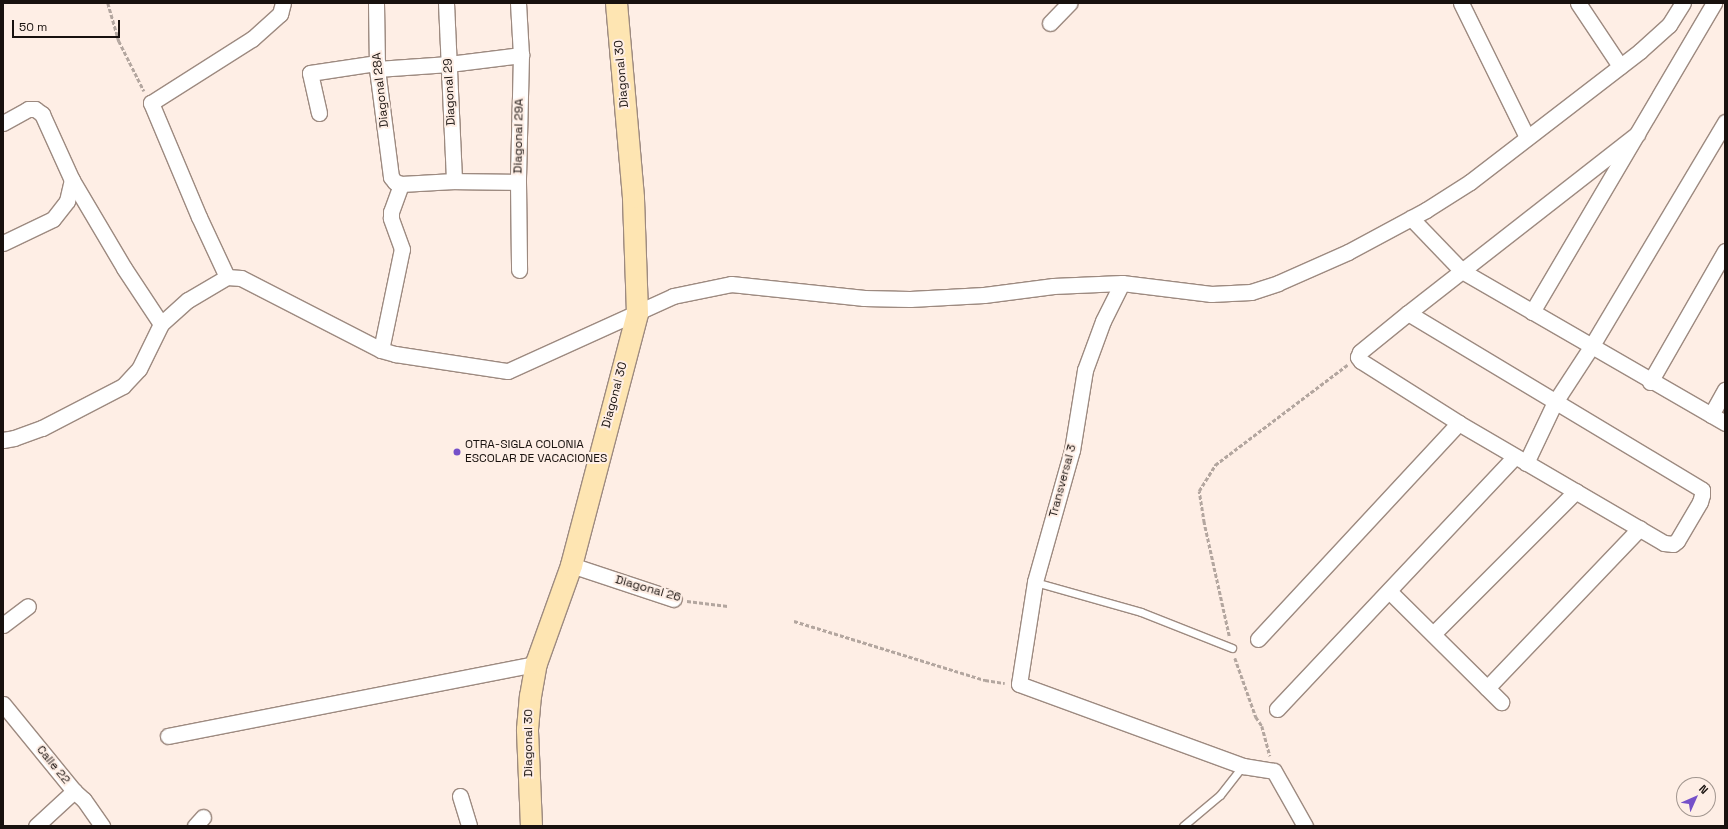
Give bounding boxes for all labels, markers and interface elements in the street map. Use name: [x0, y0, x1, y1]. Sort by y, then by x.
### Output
scale bar: [14, 12, 122, 38]
text: 50 m: [19, 19, 47, 35]
street label: Diagonal 30: [612, 40, 632, 108]
street label: Diagonal 28A: [370, 52, 392, 128]
street label: Diagonal 29: [441, 58, 459, 126]
street label: Diagonal 29A: [511, 98, 527, 174]
street label: Diagonal 30: [599, 360, 631, 430]
place label: OTRA-SIGLA COLONIA ESCOLAR DE VACACIONES: [465, 438, 607, 466]
street label: Transversal 3: [1046, 443, 1080, 519]
marker: OTRA-SIGLA COLONIA ESCOLAR DE VACACIONES: [452, 447, 462, 457]
street label: Diagonal 26: [614, 573, 682, 605]
street label: Diagonal 30: [522, 709, 536, 777]
street label: Calle 22: [33, 743, 73, 787]
north arrow: [1676, 777, 1716, 817]
text: N: [1696, 782, 1711, 797]

